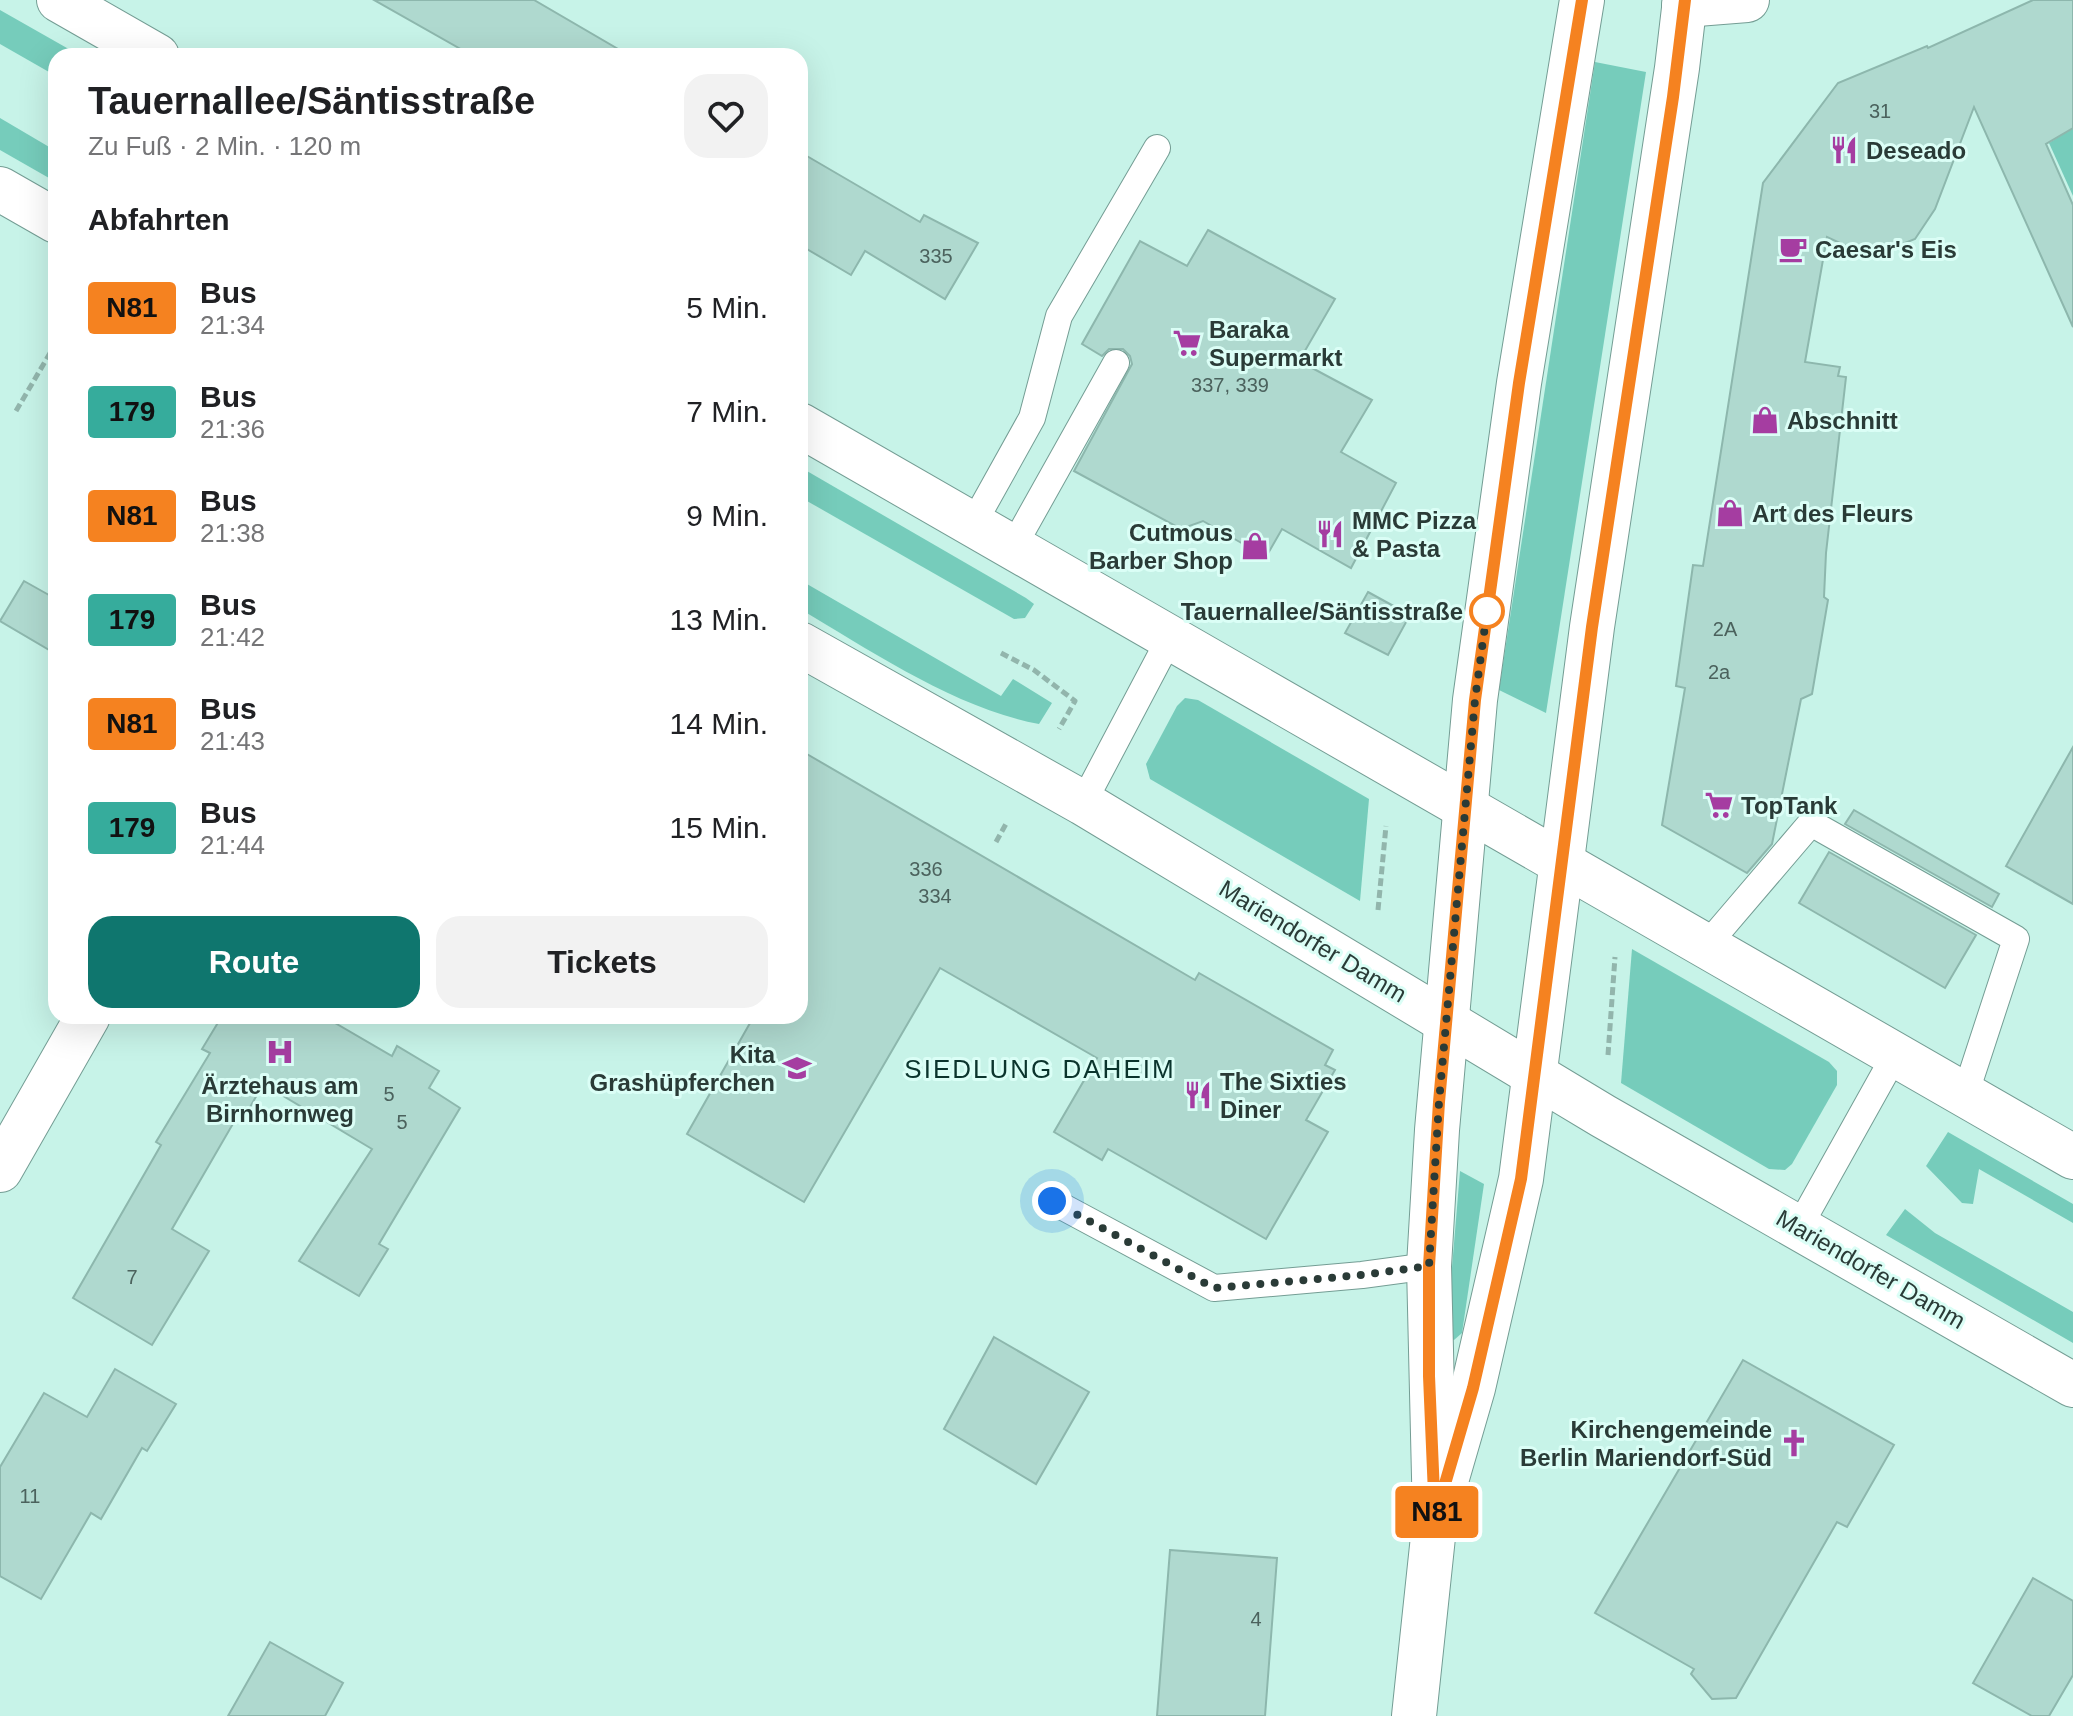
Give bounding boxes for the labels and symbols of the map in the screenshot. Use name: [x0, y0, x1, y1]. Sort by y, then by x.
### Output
house number: 31: [1869, 100, 1891, 122]
restaurant icon: Deseado: [1829, 135, 1859, 165]
place label: Deseado: [1866, 137, 1966, 164]
cafe icon: Caesar's Eis: [1778, 234, 1808, 264]
place label: Caesar's Eis: [1815, 236, 1957, 263]
house number: 335: [919, 245, 953, 267]
place label: Baraka Supermarkt: [1209, 316, 1342, 371]
supermarket icon: Baraka Supermarkt: [1172, 328, 1202, 358]
house number: 337, 339: [1191, 374, 1269, 396]
shop icon: Abschnitt: [1750, 405, 1780, 435]
place label: Abschnitt: [1787, 407, 1898, 434]
shop icon: Art des Fleurs: [1715, 498, 1745, 528]
place label: Art des Fleurs: [1752, 500, 1913, 527]
place label: MMC Pizza & Pasta: [1352, 507, 1477, 562]
place label: Cutmous Barber Shop: [1089, 519, 1233, 574]
restaurant icon: MMC Pizza & Pasta: [1315, 519, 1345, 549]
shop icon: Cutmous Barber Shop: [1240, 531, 1270, 561]
marker: Tauernallee/Säntisstraße: [1470, 594, 1504, 628]
place label: Tauernallee/Säntisstraße: [1181, 598, 1463, 625]
house number: 2A: [1713, 618, 1738, 640]
house number: 2a: [1708, 661, 1731, 683]
supermarket icon: TopTank: [1704, 790, 1734, 820]
place label: TopTank: [1741, 792, 1838, 819]
house number: 336: [909, 858, 943, 880]
street label: Mariendorfer Damm: [1215, 874, 1411, 1008]
house number: 334: [918, 885, 952, 907]
hospital icon: Ärztehaus am Birnhornweg: [265, 1037, 295, 1067]
place label: Kita Grashüpferchen: [590, 1041, 776, 1096]
school or university icon: Kita Grashüpferchen: [782, 1053, 812, 1083]
district label: SIEDLUNG DAHEIM: [904, 1054, 1176, 1084]
place label: The Sixties Diner: [1220, 1068, 1347, 1123]
place label: Ärztehaus am Birnhornweg: [201, 1072, 359, 1127]
restaurant icon: The Sixties Diner: [1183, 1080, 1213, 1110]
house number: 5: [383, 1083, 395, 1105]
house number: 5: [396, 1111, 408, 1133]
your location: [1032, 1181, 1072, 1221]
street label: Mariendorfer Damm: [1772, 1204, 1970, 1334]
house number: 7: [126, 1266, 138, 1288]
place label: Kirchengemeinde Berlin Mariendorf-Süd: [1520, 1416, 1772, 1471]
church icon: Kirchengemeinde Berlin Mariendorf-Süd: [1779, 1428, 1809, 1458]
house number: 11: [20, 1485, 40, 1507]
line badge: N81: [1391, 1486, 1483, 1538]
house number: 4: [1250, 1608, 1262, 1630]

